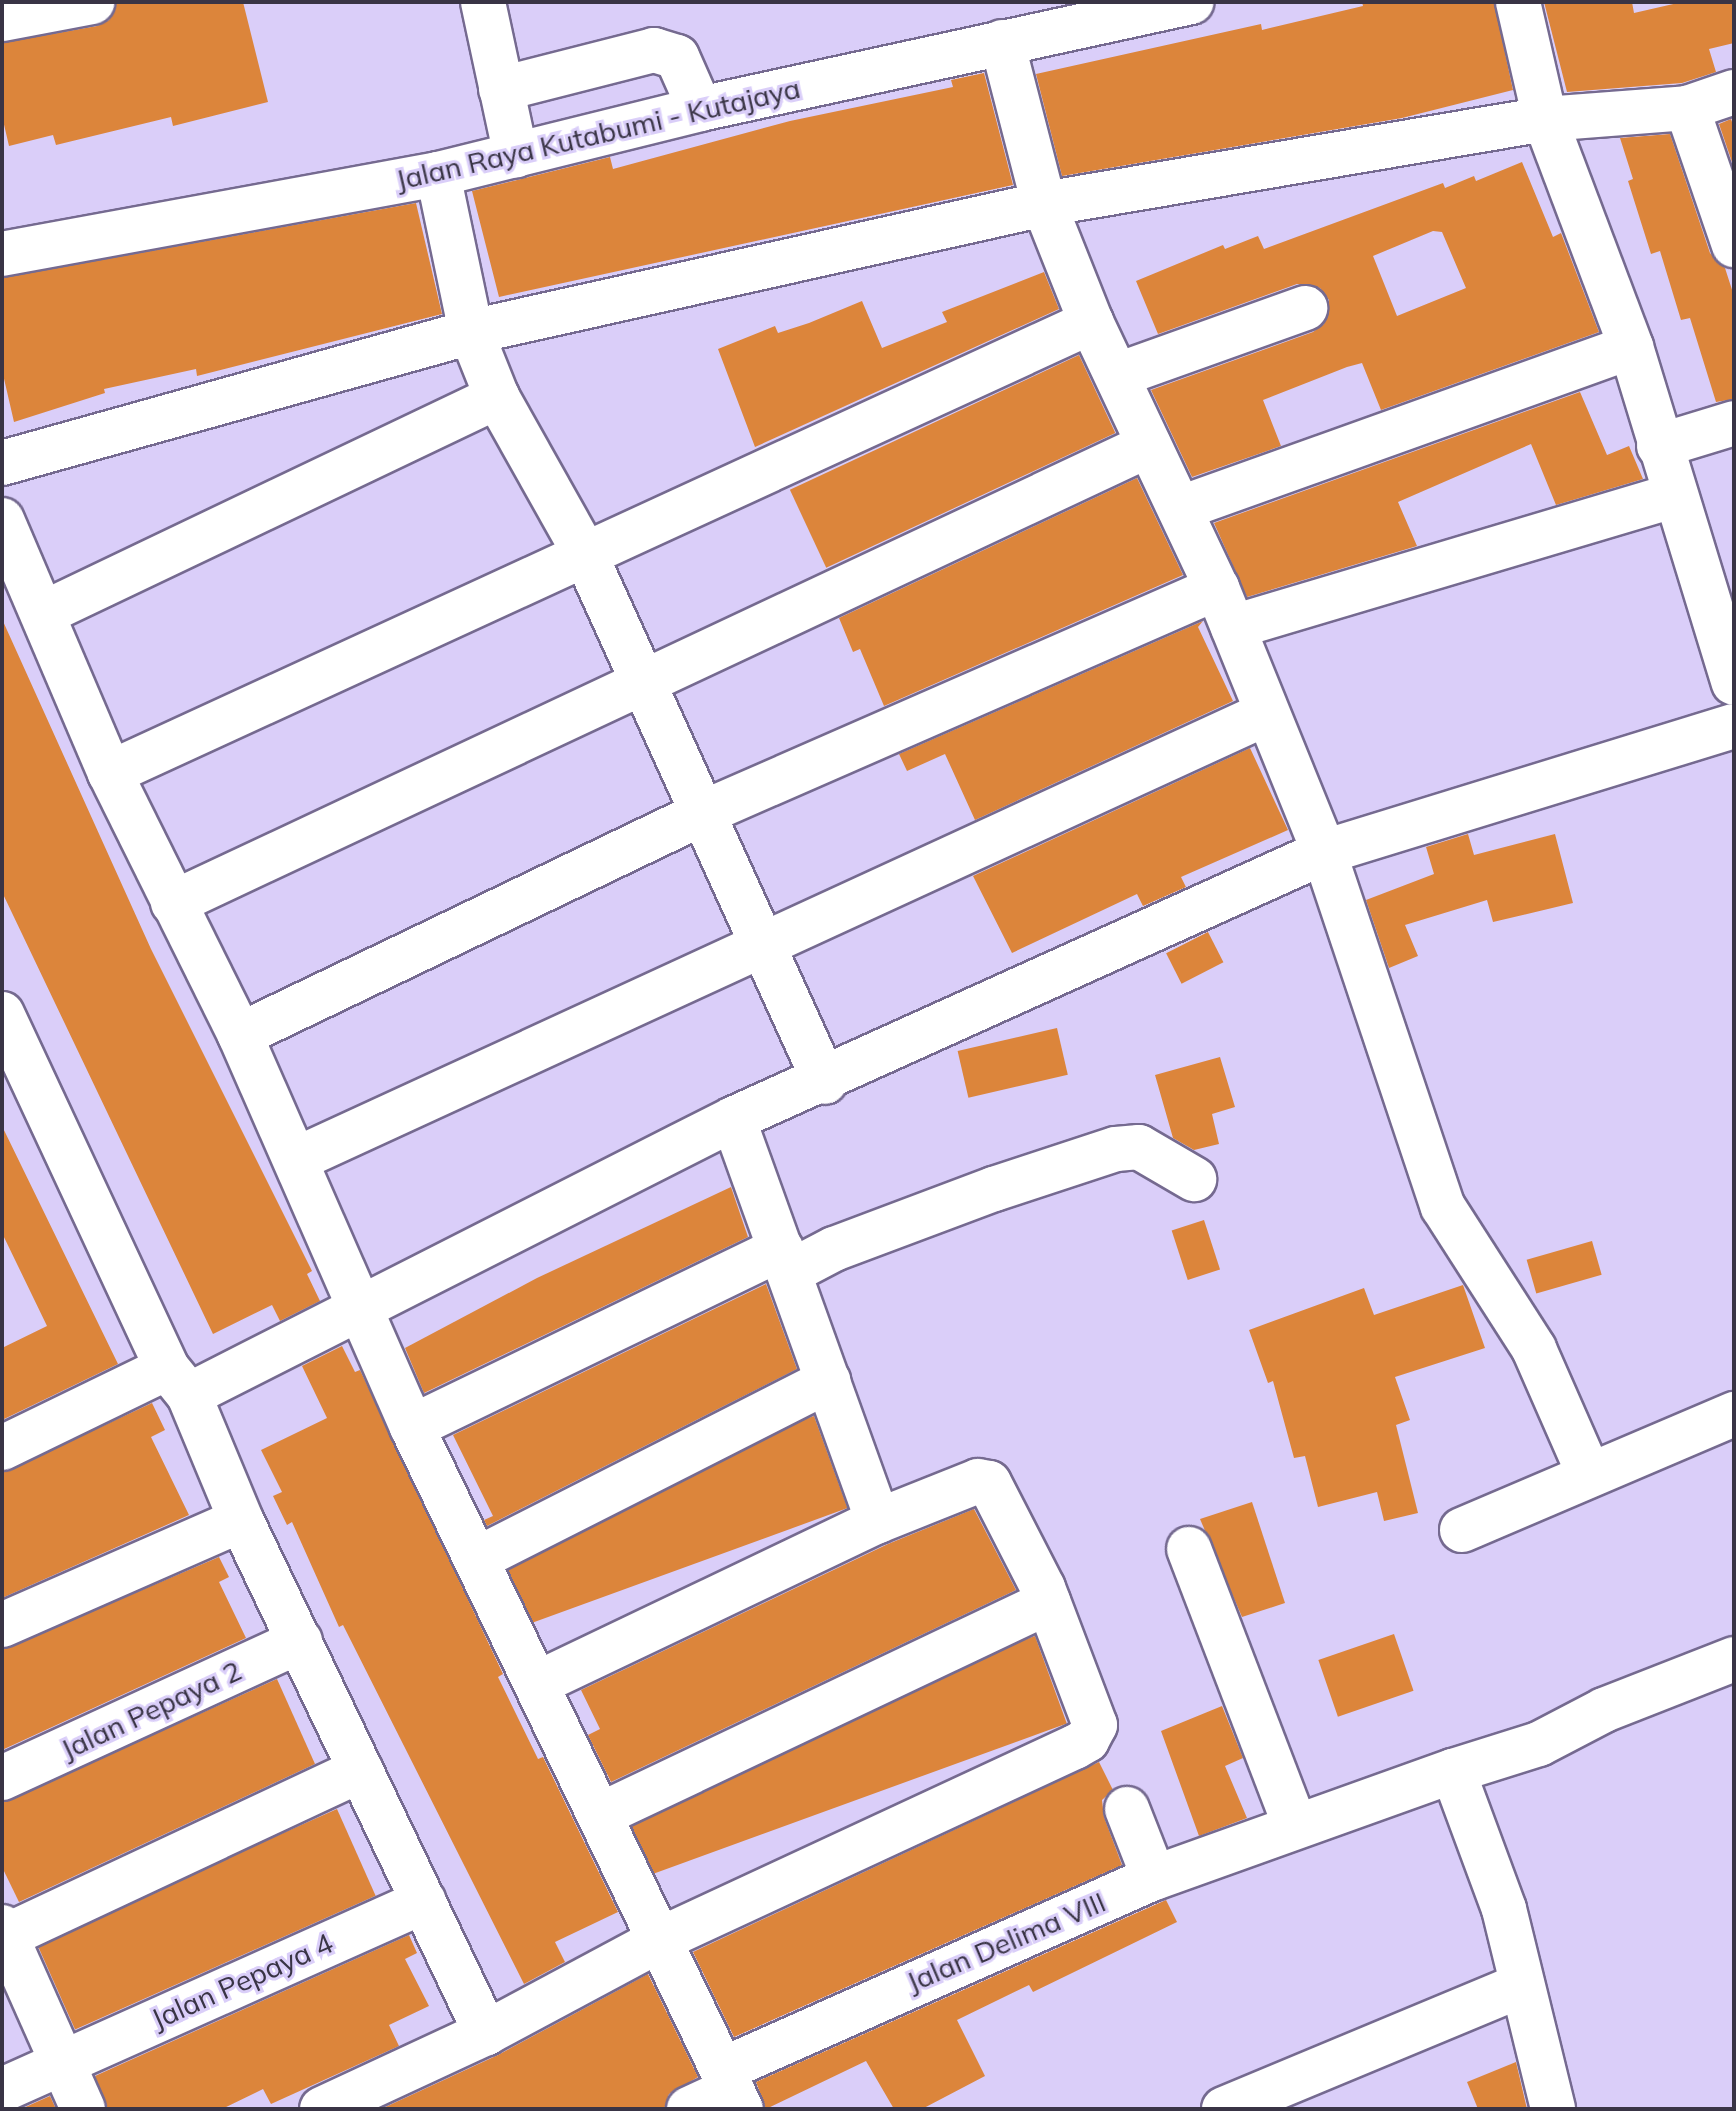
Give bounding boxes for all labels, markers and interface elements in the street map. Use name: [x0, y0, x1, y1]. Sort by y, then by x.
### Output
street label: Jalan Raya Kutabumi - Kutajaya: [393, 71, 803, 197]
street label: Jalan Pepaya 2: [56, 1654, 246, 1766]
street label: Jalan Delima VIII: [902, 1885, 1110, 1999]
street label: Jalan Pepaya 4: [146, 1926, 338, 2036]

